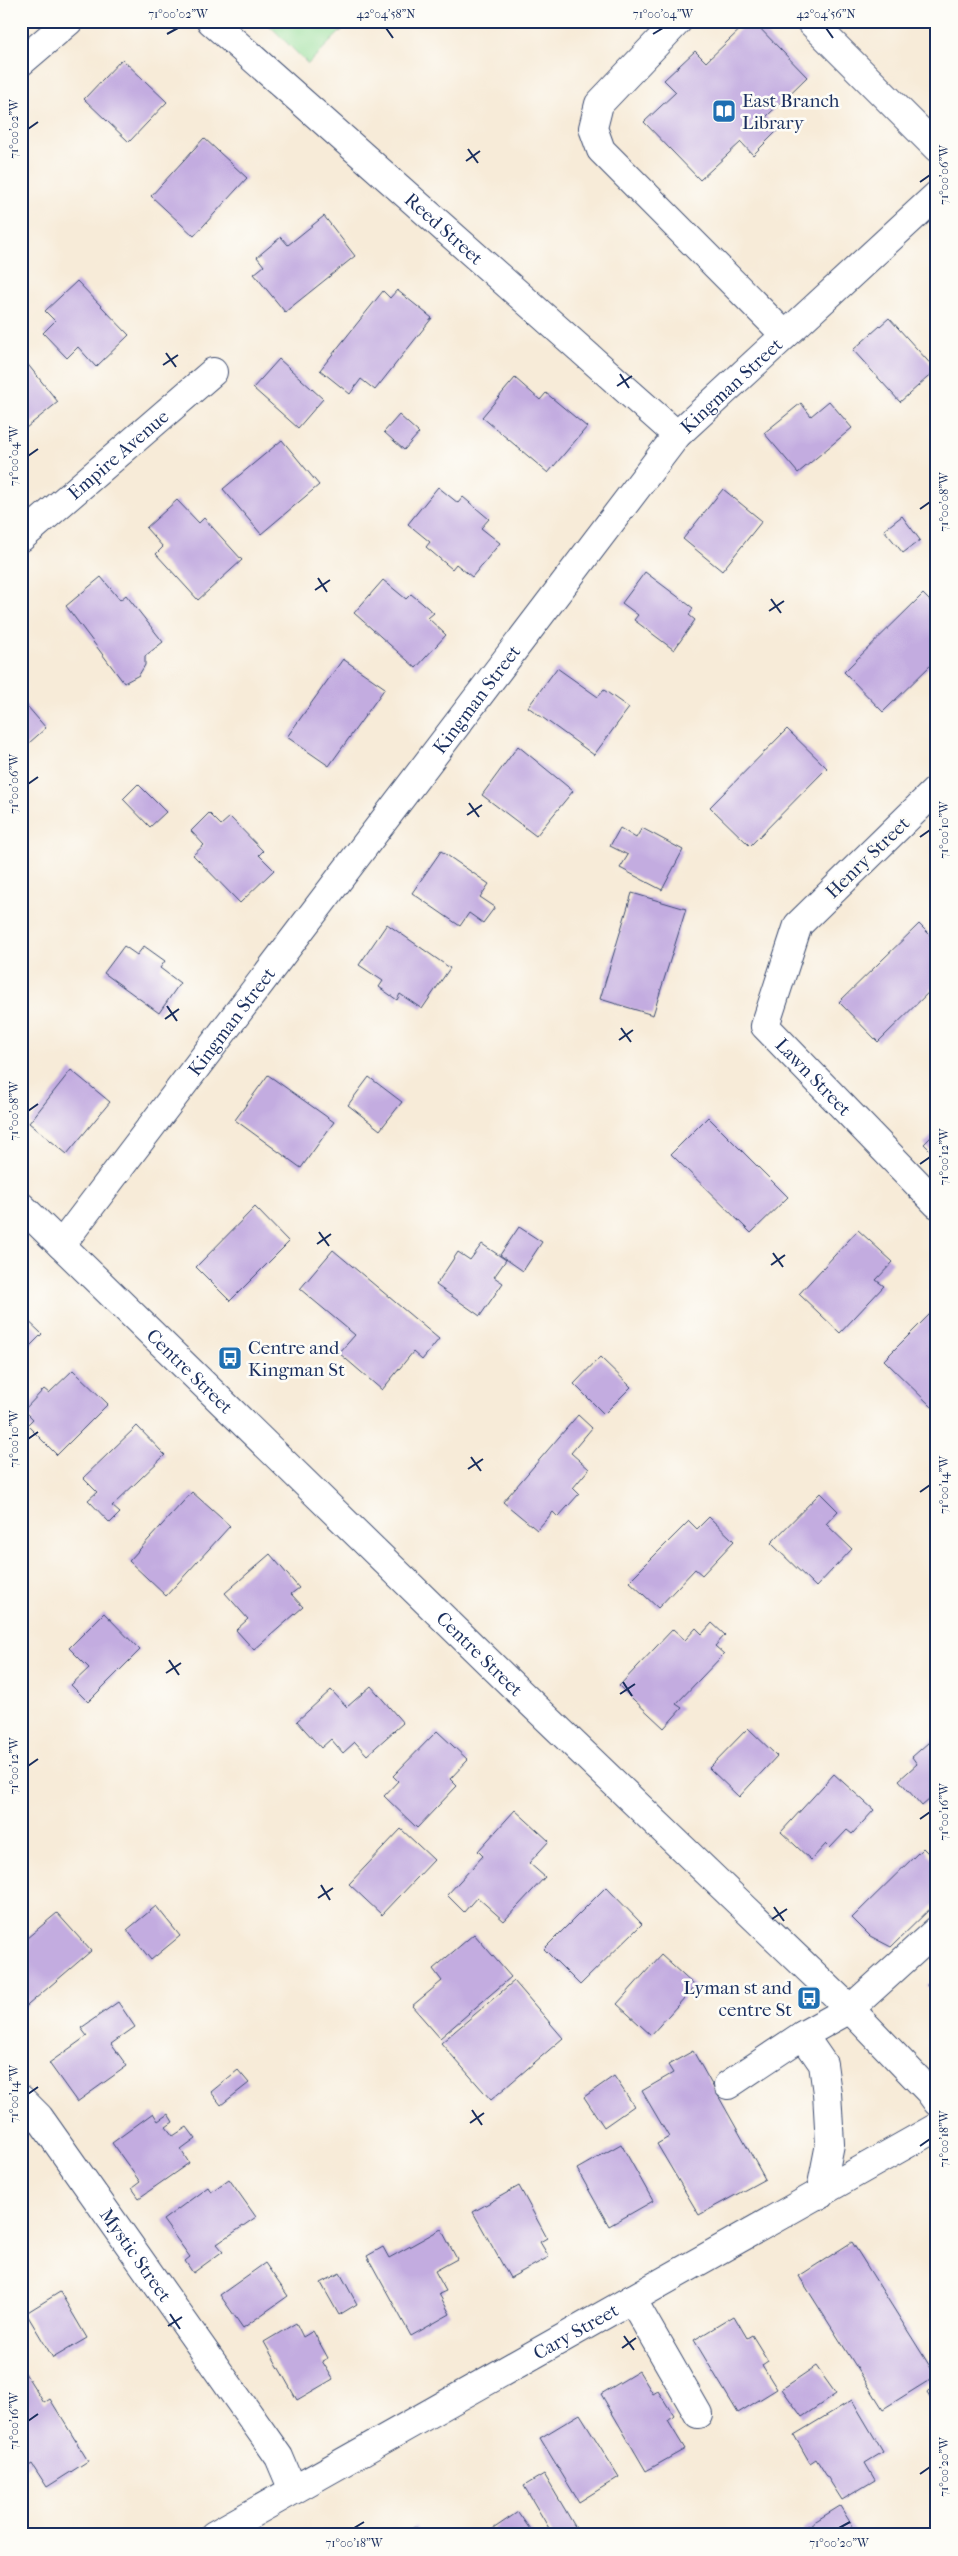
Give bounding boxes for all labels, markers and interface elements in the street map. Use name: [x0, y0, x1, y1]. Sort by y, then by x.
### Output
text: 71°00'02"W: [148, 7, 209, 21]
text: 42°04'58"N: [357, 7, 415, 21]
text: 71°00'04"W: [633, 7, 694, 21]
text: 42°04'56"N: [796, 7, 856, 21]
place label: East Branch Library: [742, 90, 840, 134]
text: 71°00'02"W: [7, 98, 21, 159]
library icon: East Branch Library: [711, 98, 737, 124]
text: 71°00'06"W: [937, 144, 951, 205]
street label: Reed Street: [400, 189, 487, 270]
street label: Kingman Street: [676, 333, 787, 438]
street label: Empire Avenue: [64, 405, 173, 505]
text: 71°00'04"W: [7, 425, 21, 486]
text: 71°00'08"W: [937, 471, 951, 532]
street label: Kingman Street: [429, 641, 525, 758]
text: 71°00'06"W: [7, 753, 21, 814]
text: 71°00'10"W: [937, 800, 951, 859]
street label: Henry Street: [821, 812, 914, 903]
street label: Kingman Street: [184, 963, 280, 1081]
street label: Lawn Street: [771, 1034, 856, 1121]
text: 71°00'08"W: [7, 1080, 21, 1141]
text: 71°00'12"W: [937, 1127, 951, 1186]
street label: Centre Street: [142, 1325, 237, 1418]
place label: Centre and Kingman St: [248, 1337, 345, 1381]
bus stop icon: Centre and Kingman St: [217, 1345, 243, 1371]
text: 71°00'10"W: [7, 1409, 21, 1468]
text: 71°00'14"W: [937, 1455, 951, 1514]
street label: Centre Street: [432, 1607, 527, 1701]
text: 71°00'12"W: [7, 1736, 21, 1795]
text: 71°00'16"W: [937, 1782, 951, 1841]
place label: Lyman st and centre St: [683, 1977, 793, 2021]
bus stop icon: Lyman st and centre St: [796, 1985, 822, 2011]
text: 71°00'14"W: [7, 2064, 21, 2123]
text: 71°00'18"W: [937, 2109, 951, 2168]
street label: Mystic Street: [95, 2204, 176, 2306]
street label: Cary Street: [530, 2299, 622, 2365]
text: 71°00'16"W: [7, 2391, 21, 2450]
text: 71°00'20"W: [937, 2436, 951, 2497]
text: 71°00'18"W: [325, 2536, 384, 2550]
text: 71°00'20"W: [809, 2536, 870, 2550]

